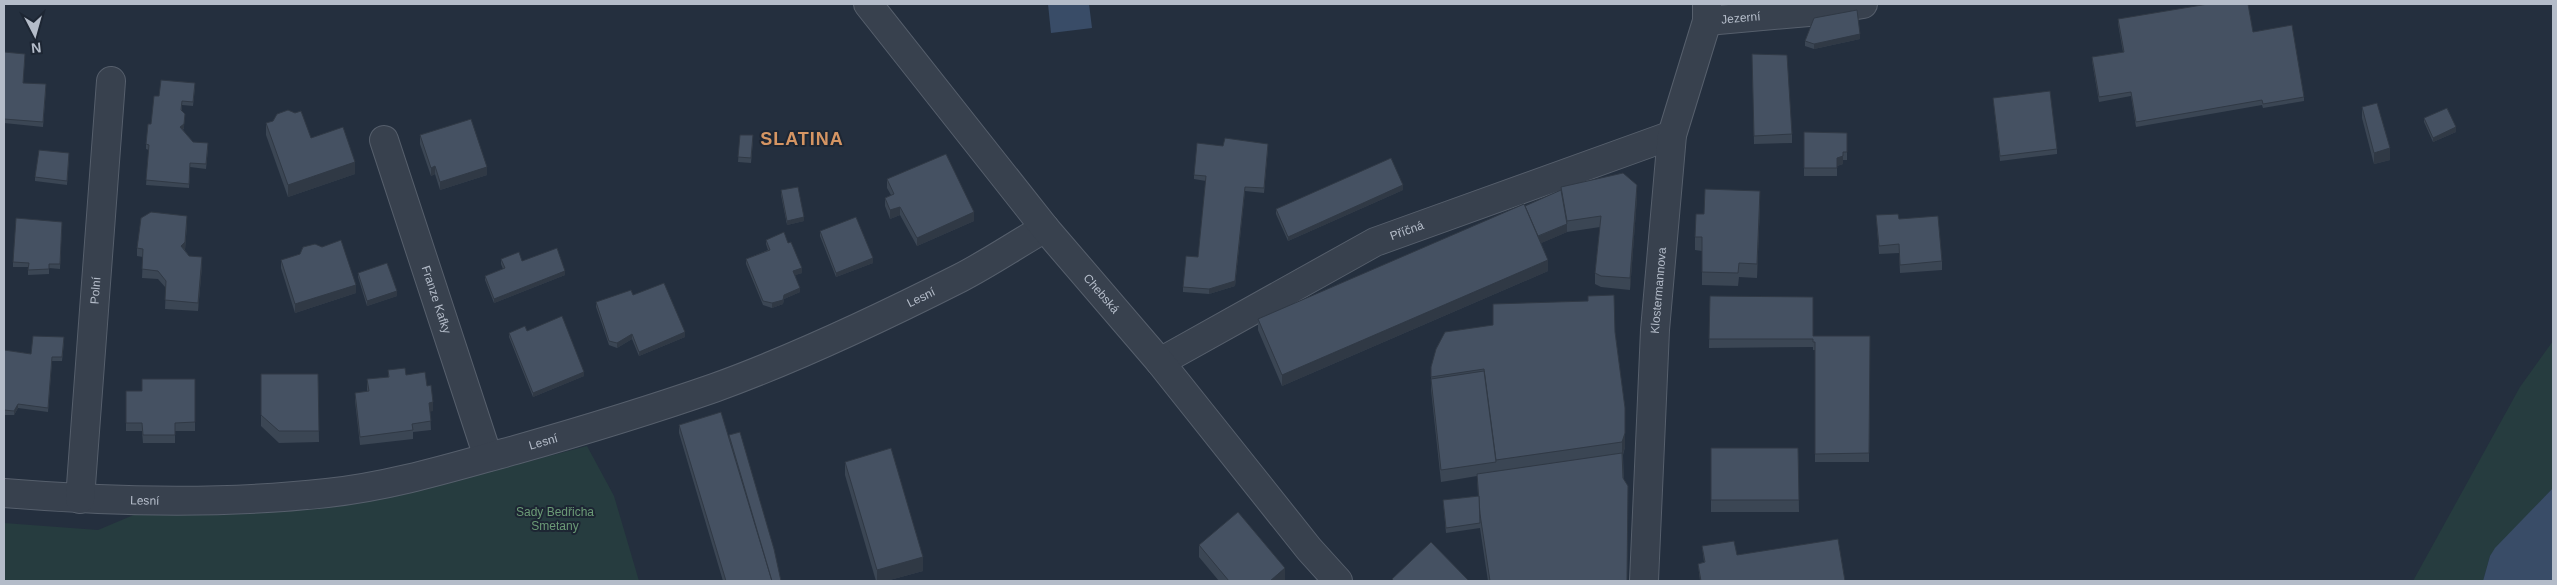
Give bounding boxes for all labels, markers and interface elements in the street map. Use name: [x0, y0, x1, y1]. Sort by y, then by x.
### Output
street label: Jezerní: [1721, 9, 1762, 27]
north arrow: [10, 10, 60, 60]
text: N: [30, 39, 42, 56]
district label: SLATINA: [760, 129, 844, 149]
street label: Příčná: [1388, 218, 1426, 243]
street label: Klostermannova: [1648, 246, 1669, 334]
street label: Franze Kafky: [419, 264, 454, 335]
street label: Chebská: [1081, 271, 1122, 316]
street label: Polní: [87, 276, 104, 305]
street label: Lesní: [905, 284, 938, 310]
street label: Lesní: [527, 431, 560, 453]
street label: Lesní: [130, 493, 160, 508]
park label: Sady Bedřicha Smetany: [516, 505, 594, 533]

